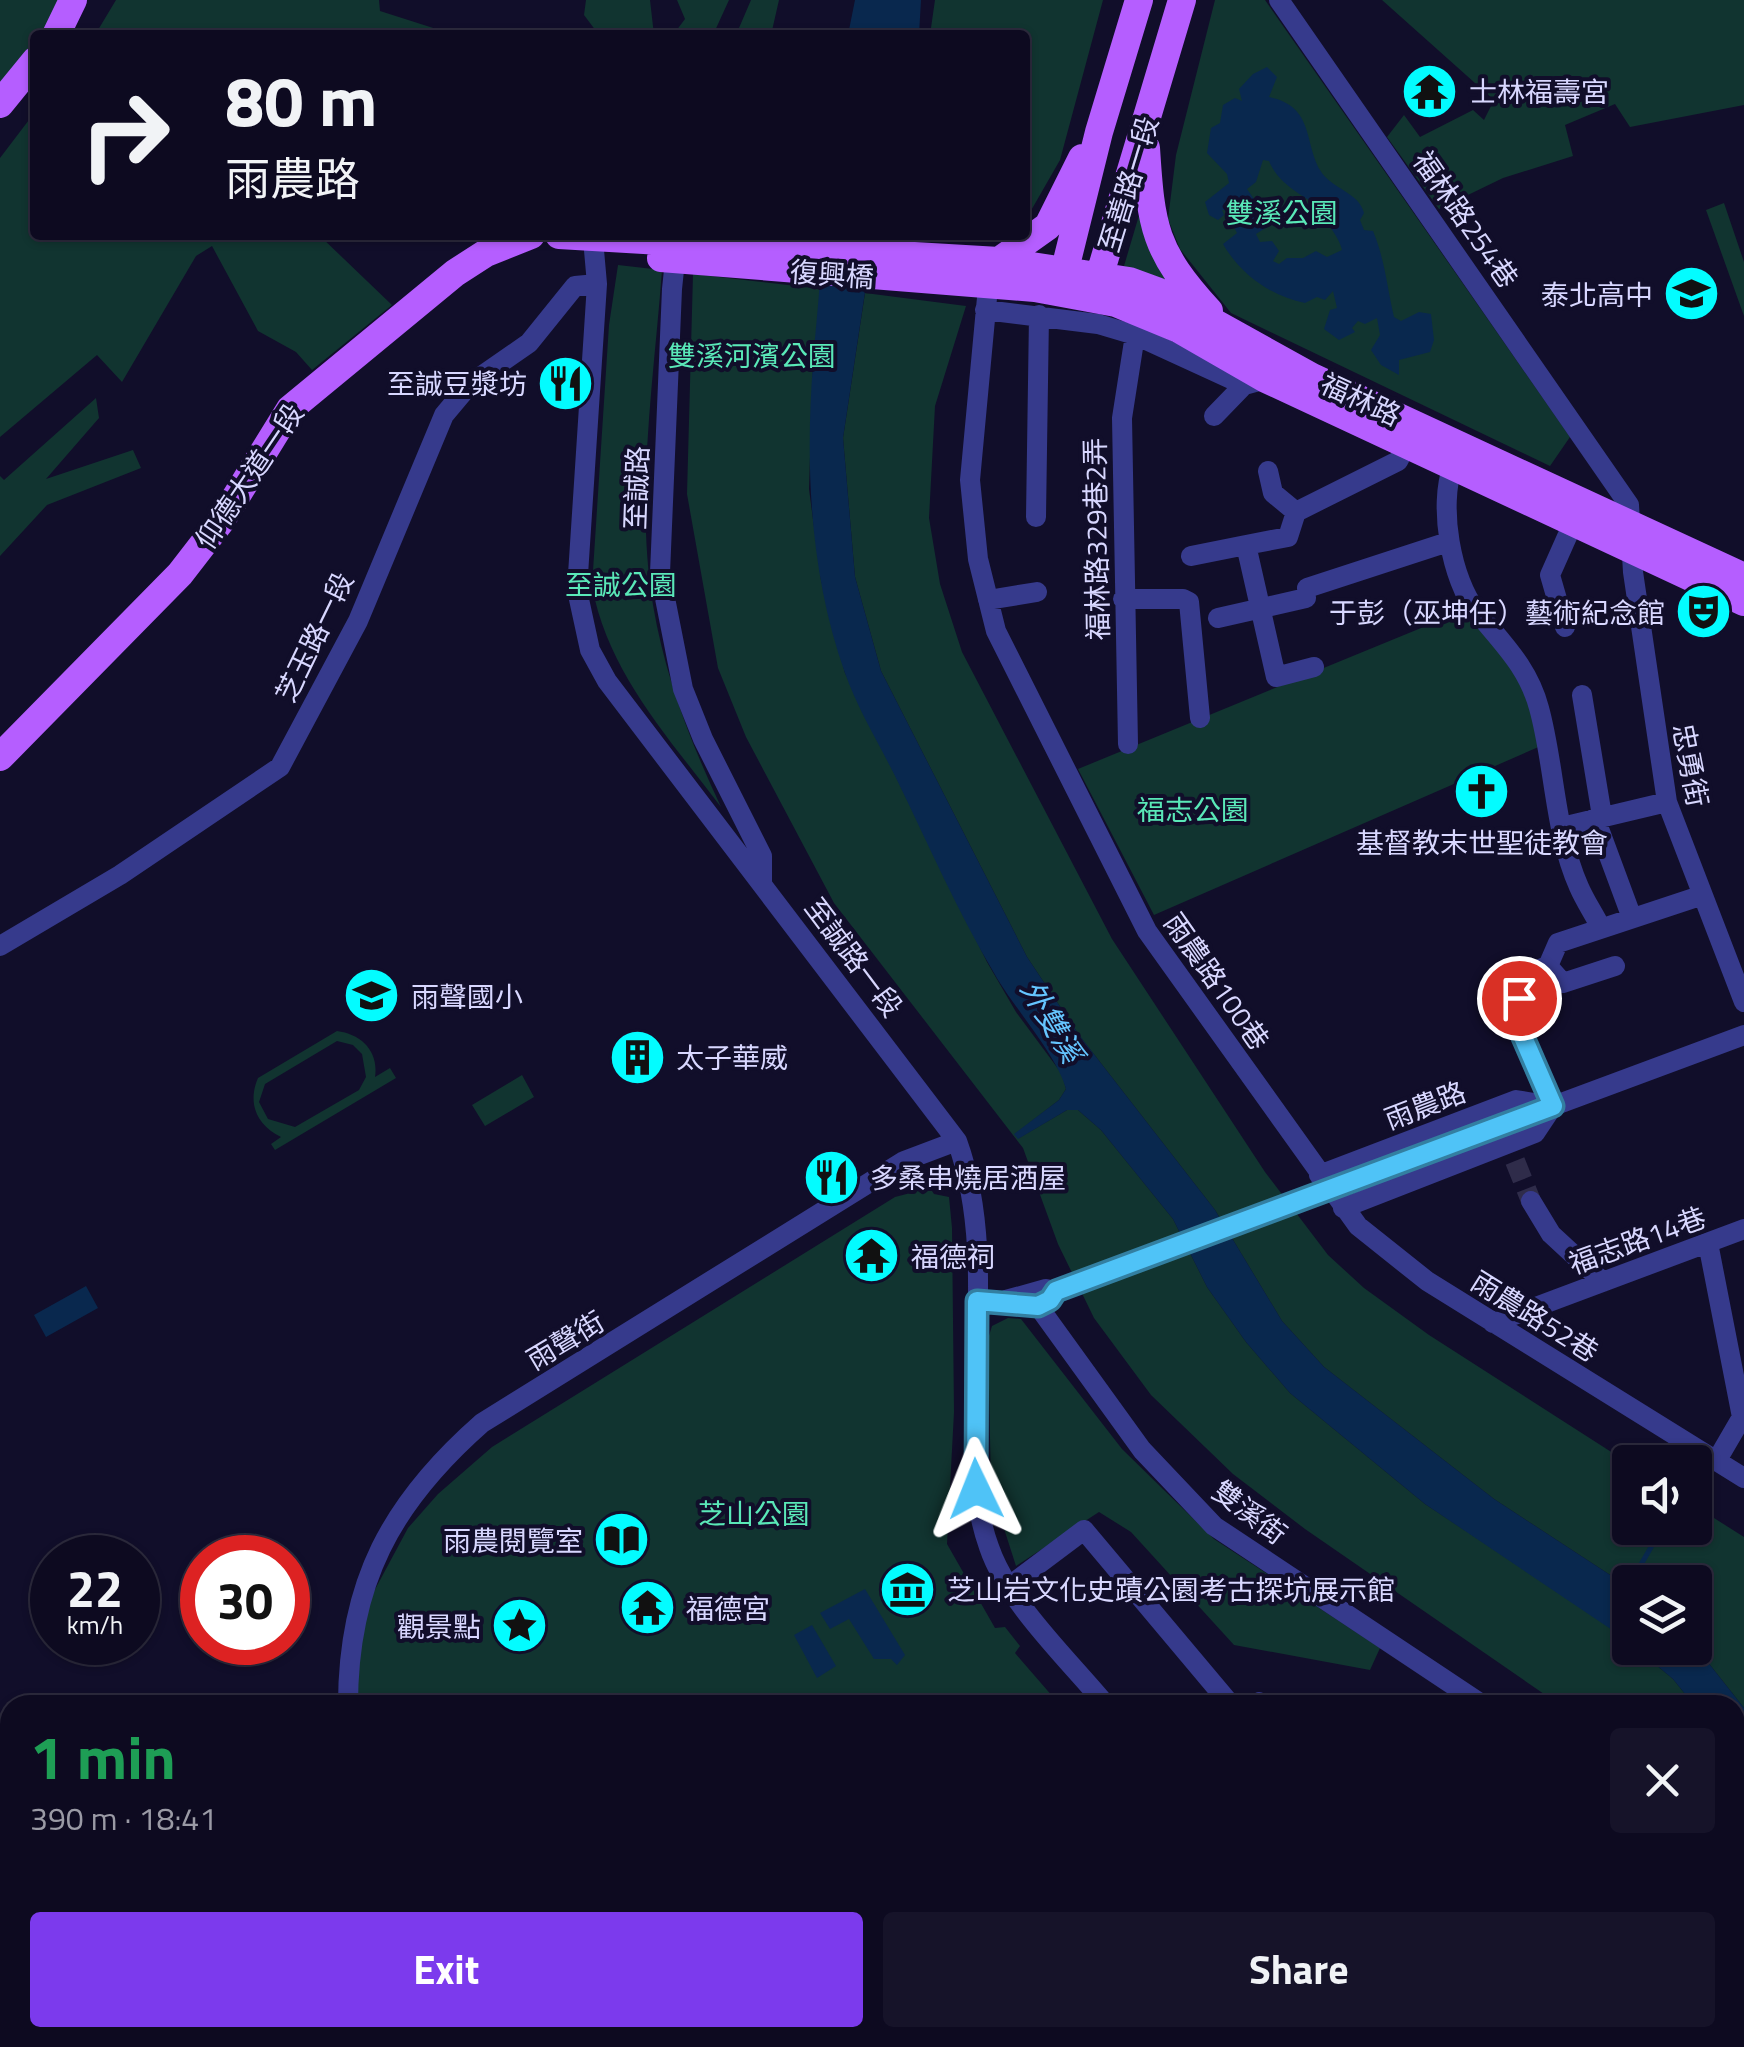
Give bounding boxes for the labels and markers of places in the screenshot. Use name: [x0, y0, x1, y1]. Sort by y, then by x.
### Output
temple icon: 士林福壽宮: [1400, 61, 1460, 121]
place label: 士林福壽宮: [1469, 70, 1609, 113]
school or university icon: 泰北高中: [1662, 264, 1722, 324]
place label: 泰北高中: [1541, 273, 1653, 316]
restaurant icon: 至誠豆漿坊: [536, 353, 596, 413]
place label: 至誠豆漿坊: [387, 362, 527, 405]
theatre icon: 于彭（巫坤任）藝術紀念館: [1674, 582, 1734, 642]
place label: 于彭（巫坤任）藝術紀念館: [1329, 591, 1665, 634]
church icon: 基督教末世聖徒教會: [1452, 761, 1512, 821]
place label: 基督教末世聖徒教會: [1356, 821, 1608, 864]
pin: [1477, 956, 1562, 1041]
school or university icon: 雨聲國小: [342, 966, 402, 1026]
place label: 雨聲國小: [411, 975, 523, 1018]
building icon: 太子華威: [607, 1027, 667, 1087]
place label: 太子華威: [676, 1036, 788, 1079]
restaurant icon: 多桑串燒居酒屋: [801, 1147, 861, 1207]
place label: 多桑串燒居酒屋: [870, 1156, 1066, 1199]
temple icon: 福德祠: [842, 1226, 902, 1286]
place label: 福德祠: [911, 1235, 995, 1278]
library icon: 雨農閱覽室: [592, 1510, 652, 1570]
place label: 雨農閱覽室: [443, 1519, 583, 1562]
museum icon: 芝山岩文化史蹟公園考古探坑展示館: [878, 1559, 938, 1619]
place label: 芝山岩文化史蹟公園考古探坑展示館: [947, 1568, 1395, 1611]
temple icon: 福德宮: [617, 1578, 677, 1638]
place label: 福德宮: [686, 1587, 770, 1630]
place icon: 觀景點: [490, 1596, 550, 1656]
place label: 觀景點: [397, 1605, 481, 1648]

